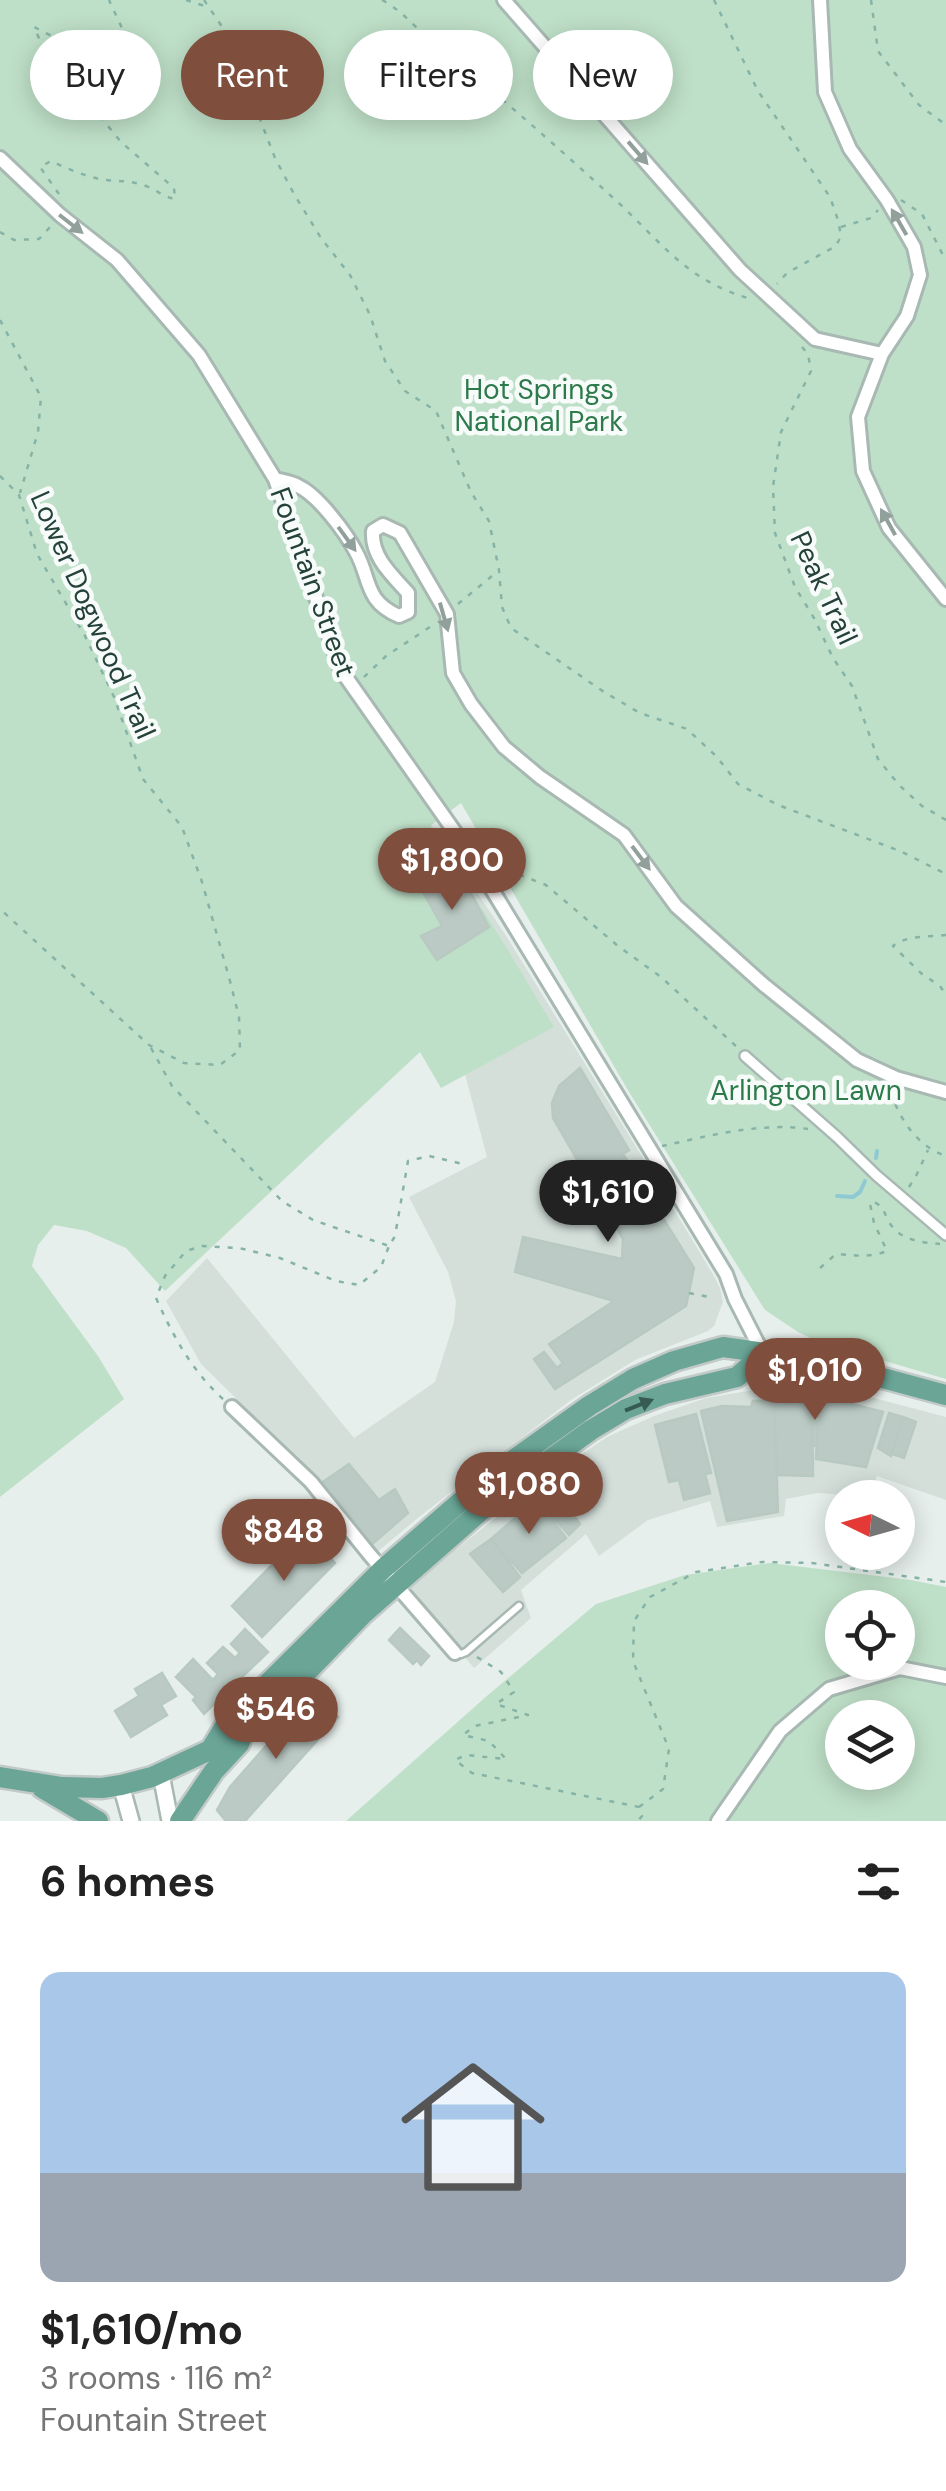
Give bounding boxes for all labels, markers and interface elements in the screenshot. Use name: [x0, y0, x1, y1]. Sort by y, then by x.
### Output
chip: Buy: [30, 30, 161, 120]
chip: Rent: [181, 30, 324, 120]
chip: Filters: [344, 30, 513, 120]
chip: New: [533, 30, 673, 120]
one-way arrow: [626, 140, 648, 165]
one-way arrow: [891, 207, 908, 236]
one-way arrow: [59, 213, 84, 234]
park label: Hot Springs National Park: [455, 371, 623, 440]
street label: Fountain Street: [262, 482, 364, 682]
street label: Lower Dogwood Trail: [22, 485, 164, 745]
one-way arrow: [879, 508, 897, 536]
street label: Peak Trail: [782, 525, 866, 651]
one-way arrow: [337, 526, 356, 553]
one-way arrow: [437, 601, 453, 632]
pin: $1,800: [371, 828, 533, 913]
text: $1,800: [400, 839, 504, 881]
one-way arrow: [630, 845, 650, 871]
park label: Arlington Lawn: [710, 1072, 902, 1109]
pin: $1,610: [527, 1160, 689, 1245]
text: $1,610: [561, 1171, 655, 1213]
pin: $1,010: [734, 1338, 896, 1423]
text: $1,010: [767, 1349, 863, 1391]
one-way arrow: [624, 1396, 654, 1412]
pin: $1,080: [448, 1452, 610, 1537]
text: $1,080: [477, 1463, 581, 1505]
north arrow: [825, 1480, 915, 1570]
map controls: [825, 1480, 915, 1790]
pin: $848: [225, 1499, 343, 1584]
text: $848: [244, 1510, 324, 1552]
button: locate: [825, 1590, 915, 1680]
pin: $546: [217, 1677, 335, 1762]
text: $546: [236, 1688, 316, 1730]
button: layers: [825, 1700, 915, 1790]
text: 6 homes: [40, 1854, 215, 1909]
icon: filters: [851, 1854, 906, 1909]
icon: home: [383, 2037, 563, 2217]
text: $1,610/mo: [40, 2302, 243, 2357]
text: 3 rooms · 116 m²: [40, 2357, 272, 2399]
text: Fountain Street: [40, 2399, 267, 2441]

